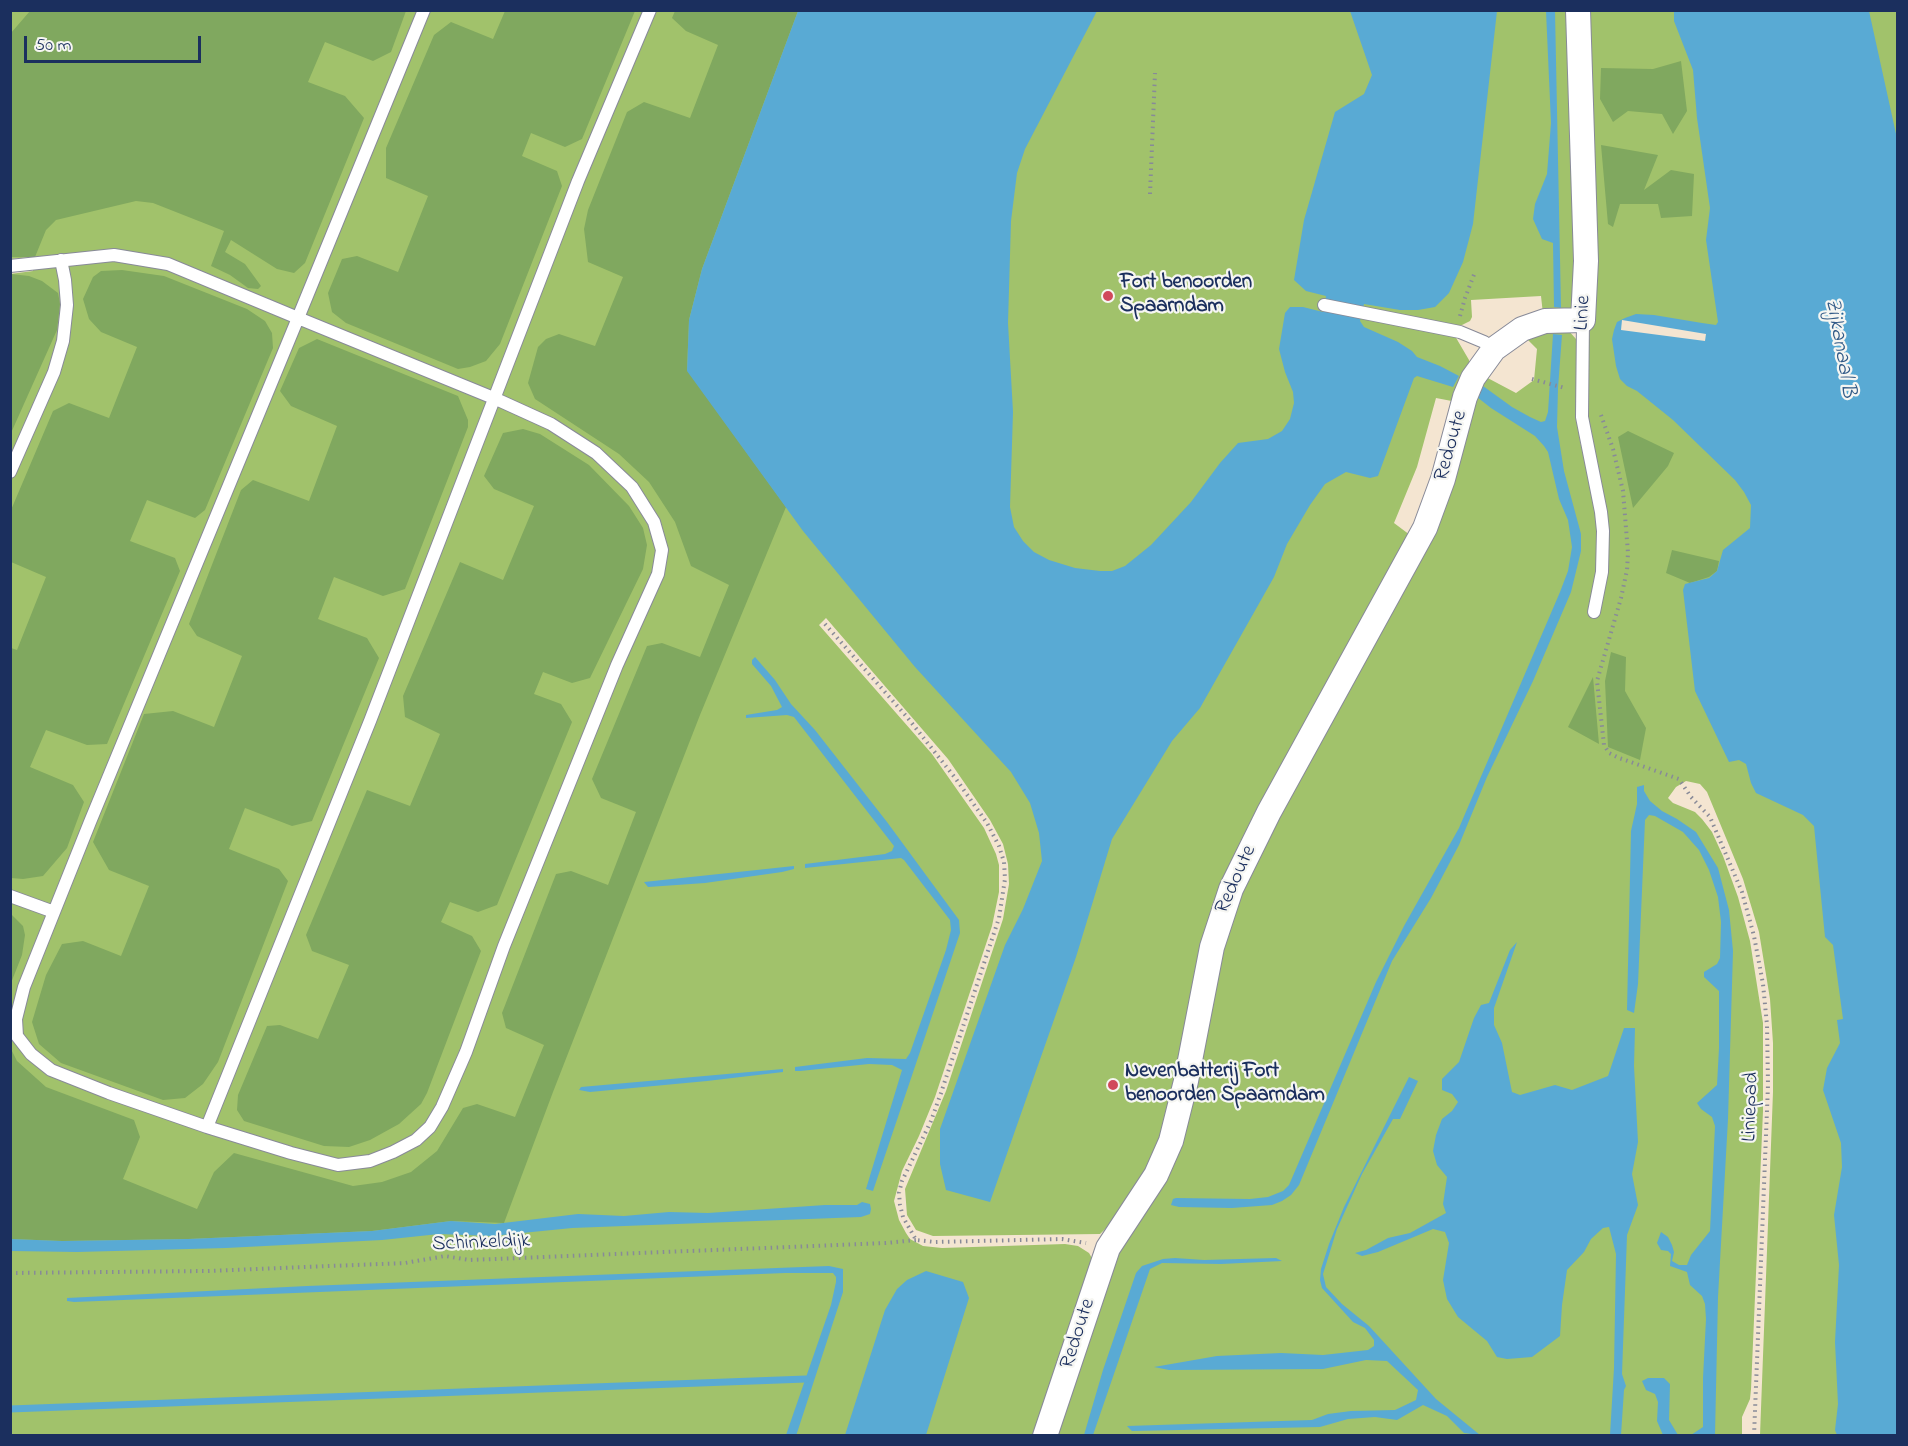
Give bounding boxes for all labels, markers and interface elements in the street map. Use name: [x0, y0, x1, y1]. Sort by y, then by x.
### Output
scale bar: [27, 24, 204, 62]
text: 50 m: [35, 33, 72, 59]
place label: Fort benoorden Spaarndam: [1120, 271, 1252, 321]
marker: Fort benoorden Spaarndam: [1101, 289, 1115, 303]
street label: Linie: [1570, 295, 1598, 331]
water label: Zijkanaal B: [1817, 296, 1861, 400]
street label: Redoute: [1430, 408, 1474, 484]
street label: Redoute: [1211, 842, 1263, 918]
place label: Nevenbatterij Fort benoorden Spaarndam: [1125, 1060, 1325, 1110]
street label: Liniepad: [1738, 1072, 1766, 1142]
marker: Nevenbatterij Fort benoorden Spaarndam: [1106, 1078, 1120, 1092]
street label: Schinkeldijk: [432, 1230, 530, 1258]
street label: Redoute: [1056, 1296, 1102, 1372]

